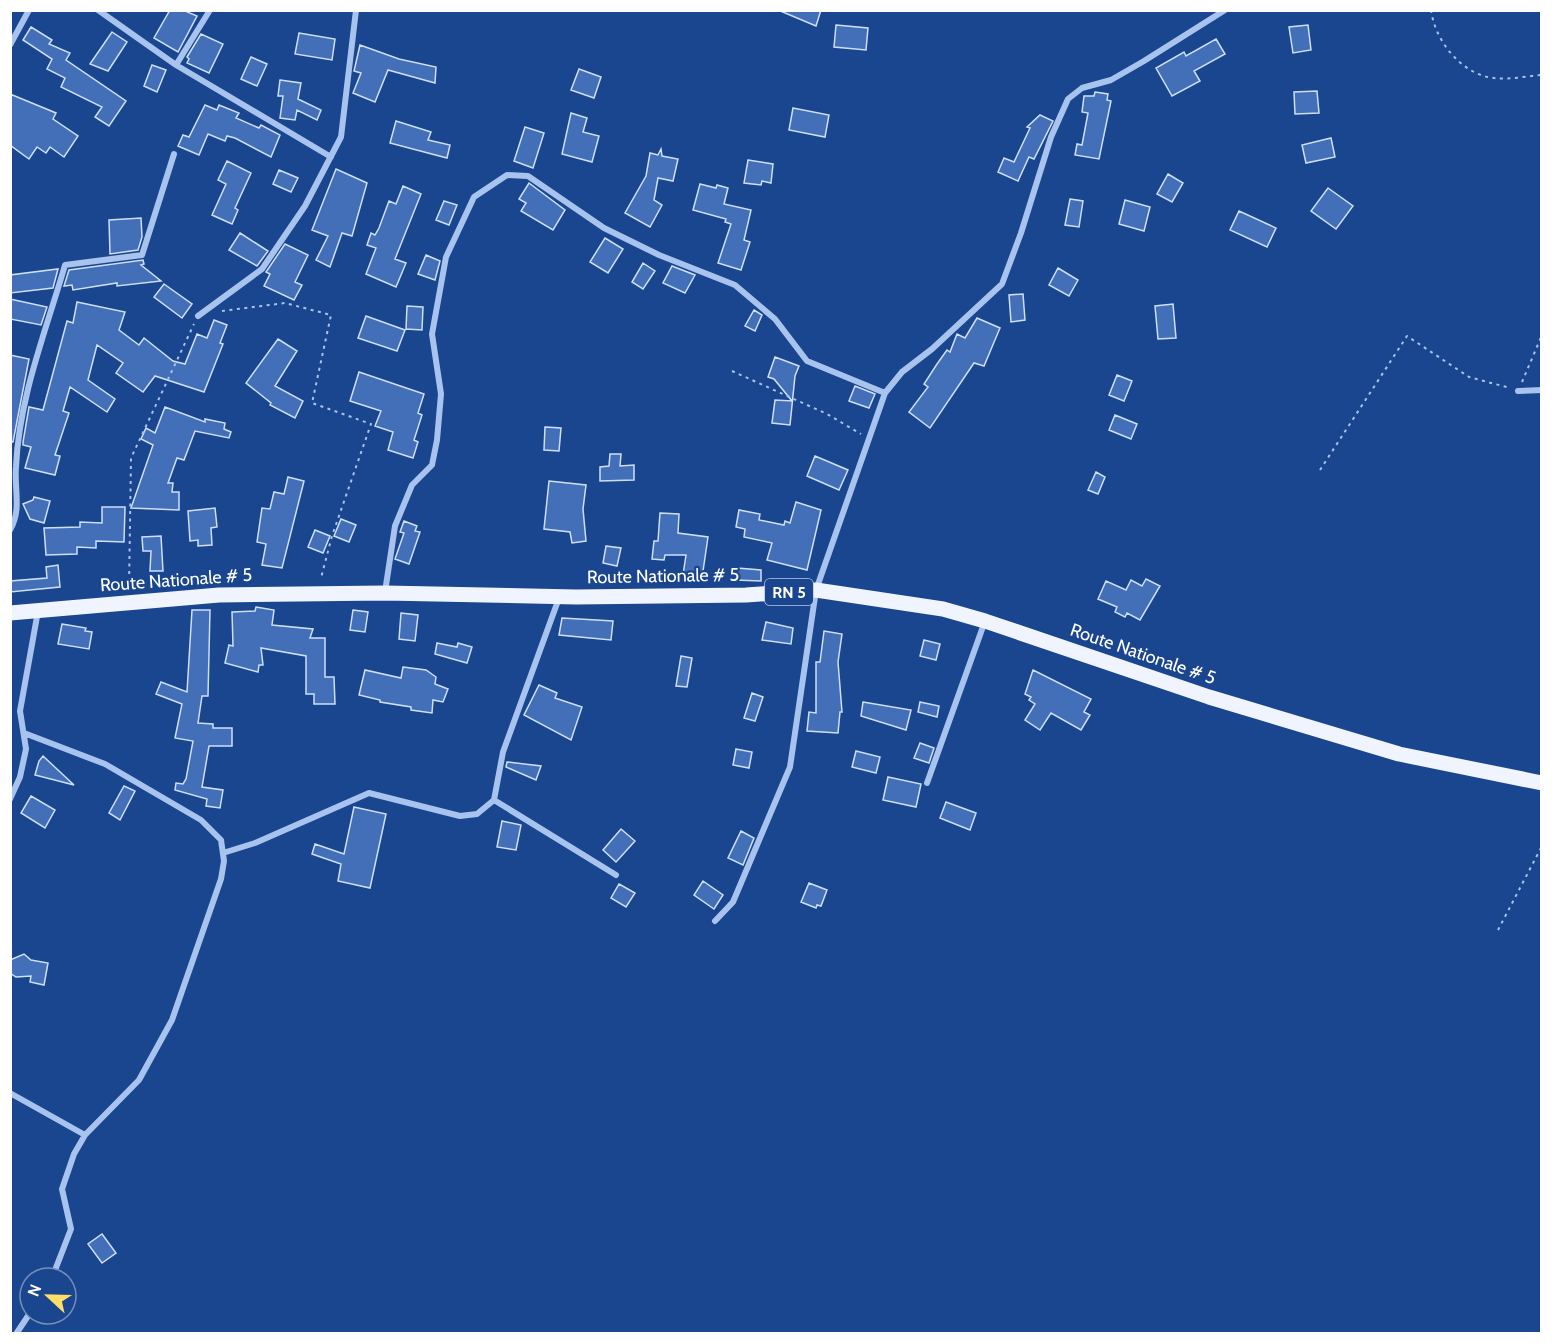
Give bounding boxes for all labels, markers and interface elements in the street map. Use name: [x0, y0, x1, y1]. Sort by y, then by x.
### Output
street label: Route Nationale # 5: [99, 564, 253, 596]
street label: Route Nationale # 5: [587, 564, 739, 588]
road number: RN 5: [765, 579, 813, 605]
street label: Route Nationale # 5: [1067, 619, 1219, 689]
north arrow: [18, 1266, 78, 1326]
text: N: [24, 1282, 45, 1299]

